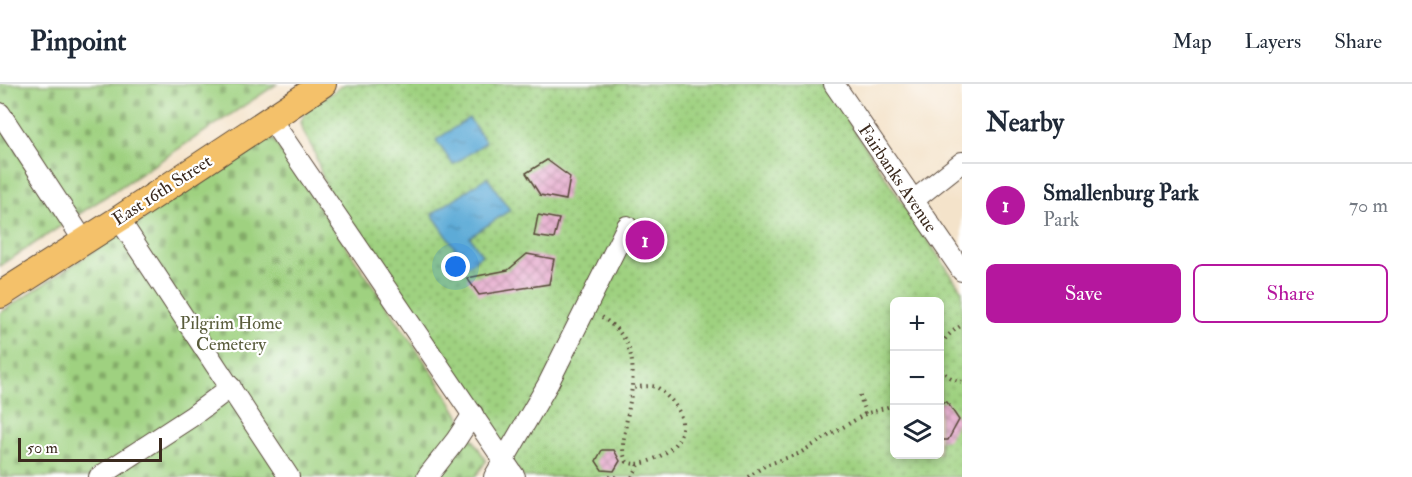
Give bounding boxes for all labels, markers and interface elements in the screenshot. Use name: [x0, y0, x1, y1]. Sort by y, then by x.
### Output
text: Pinpoint: [30, 24, 126, 59]
text: Map: [1172, 28, 1212, 55]
text: Layers: [1245, 28, 1301, 55]
text: Share: [1334, 28, 1382, 55]
text: Nearby: [986, 107, 1064, 139]
street label: Fairbanks Avenue: [853, 120, 943, 237]
street label: East 16th Street: [108, 150, 216, 231]
text: Smallenburg Park: [1043, 179, 1199, 207]
text: 1: [1002, 193, 1009, 218]
text: 70 m: [1349, 193, 1388, 218]
text: Park: [1043, 207, 1079, 232]
pin: 1: [626, 218, 664, 262]
your location: [441, 252, 470, 281]
button: Save: [986, 264, 1181, 323]
button: Share: [1193, 264, 1388, 323]
map controls: [890, 297, 944, 459]
button: +: [890, 297, 944, 351]
park label: Pilgrim Home Cemetery: [180, 312, 283, 356]
button: −: [890, 351, 944, 405]
button: layers: [890, 405, 944, 459]
scale bar: [18, 435, 162, 462]
text: 50 m: [27, 438, 58, 458]

